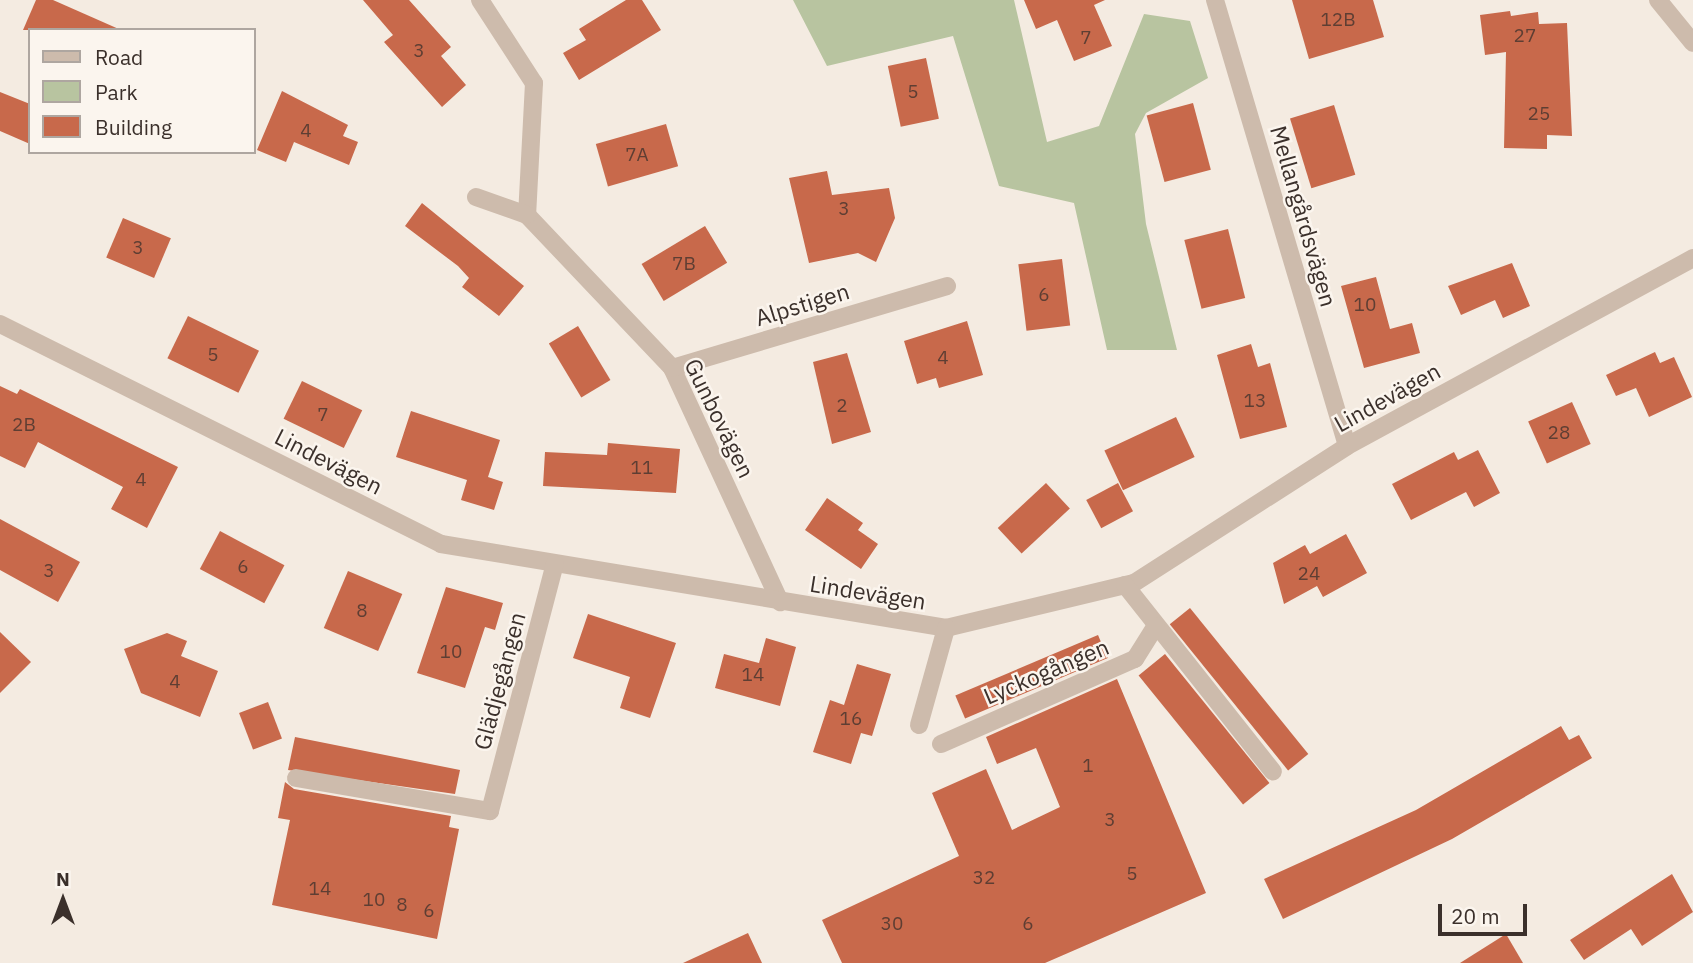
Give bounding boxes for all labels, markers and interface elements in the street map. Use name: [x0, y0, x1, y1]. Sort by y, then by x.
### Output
house number: 12B: [1320, 9, 1356, 31]
house number: 27: [1514, 25, 1536, 47]
house number: 7: [1080, 27, 1092, 49]
legend: [28, 28, 256, 154]
house number: 3: [413, 40, 425, 62]
text: Road: [95, 43, 143, 71]
text: Park: [95, 78, 138, 106]
house number: 5: [907, 81, 919, 103]
house number: 25: [1528, 103, 1550, 125]
text: Building: [95, 113, 172, 141]
house number: 4: [300, 120, 312, 142]
street label: Mellangårdsvägen: [1265, 122, 1343, 310]
house number: 7A: [625, 144, 649, 166]
house number: 3: [838, 198, 850, 220]
house number: 3: [132, 237, 144, 259]
house number: 7B: [672, 253, 696, 275]
street label: Alpstigen: [752, 277, 852, 331]
house number: 6: [1038, 284, 1050, 306]
house number: 10: [1354, 294, 1376, 316]
house number: 5: [207, 344, 219, 366]
house number: 4: [937, 347, 949, 369]
street label: Gunbovägen: [679, 354, 761, 482]
street label: Lindevägen: [1329, 357, 1445, 437]
house number: 13: [1244, 390, 1266, 412]
house number: 2: [836, 395, 848, 417]
house number: 7: [317, 404, 329, 426]
house number: 2B: [12, 414, 36, 436]
street label: Lindevägen: [271, 422, 387, 500]
house number: 28: [1548, 422, 1570, 444]
house number: 11: [631, 457, 653, 479]
house number: 4: [135, 469, 147, 491]
house number: 6: [237, 556, 249, 578]
house number: 3: [43, 560, 55, 582]
house number: 24: [1298, 563, 1320, 585]
street label: Lindevägen: [808, 569, 928, 615]
house number: 8: [356, 600, 368, 622]
street label: Glädjegången: [467, 609, 531, 753]
street label: Lyckogången: [979, 632, 1113, 710]
house number: 10: [440, 641, 462, 663]
house number: 14: [742, 664, 764, 686]
house number: 4: [169, 671, 181, 693]
house number: 16: [840, 708, 862, 730]
house number: 1: [1082, 755, 1094, 777]
house number: 3: [1104, 809, 1116, 831]
house number: 5: [1126, 863, 1138, 885]
north arrow: [28, 865, 98, 935]
text: N: [56, 867, 70, 891]
house number: 32: [973, 867, 995, 889]
house number: 14: [309, 878, 331, 900]
house number: 10: [363, 889, 385, 911]
scale bar: [1441, 890, 1530, 934]
house number: 8: [396, 894, 408, 916]
house number: 6: [423, 900, 435, 922]
text: 20 m: [1451, 902, 1500, 930]
house number: 30: [881, 913, 903, 935]
house number: 6: [1022, 913, 1034, 935]

